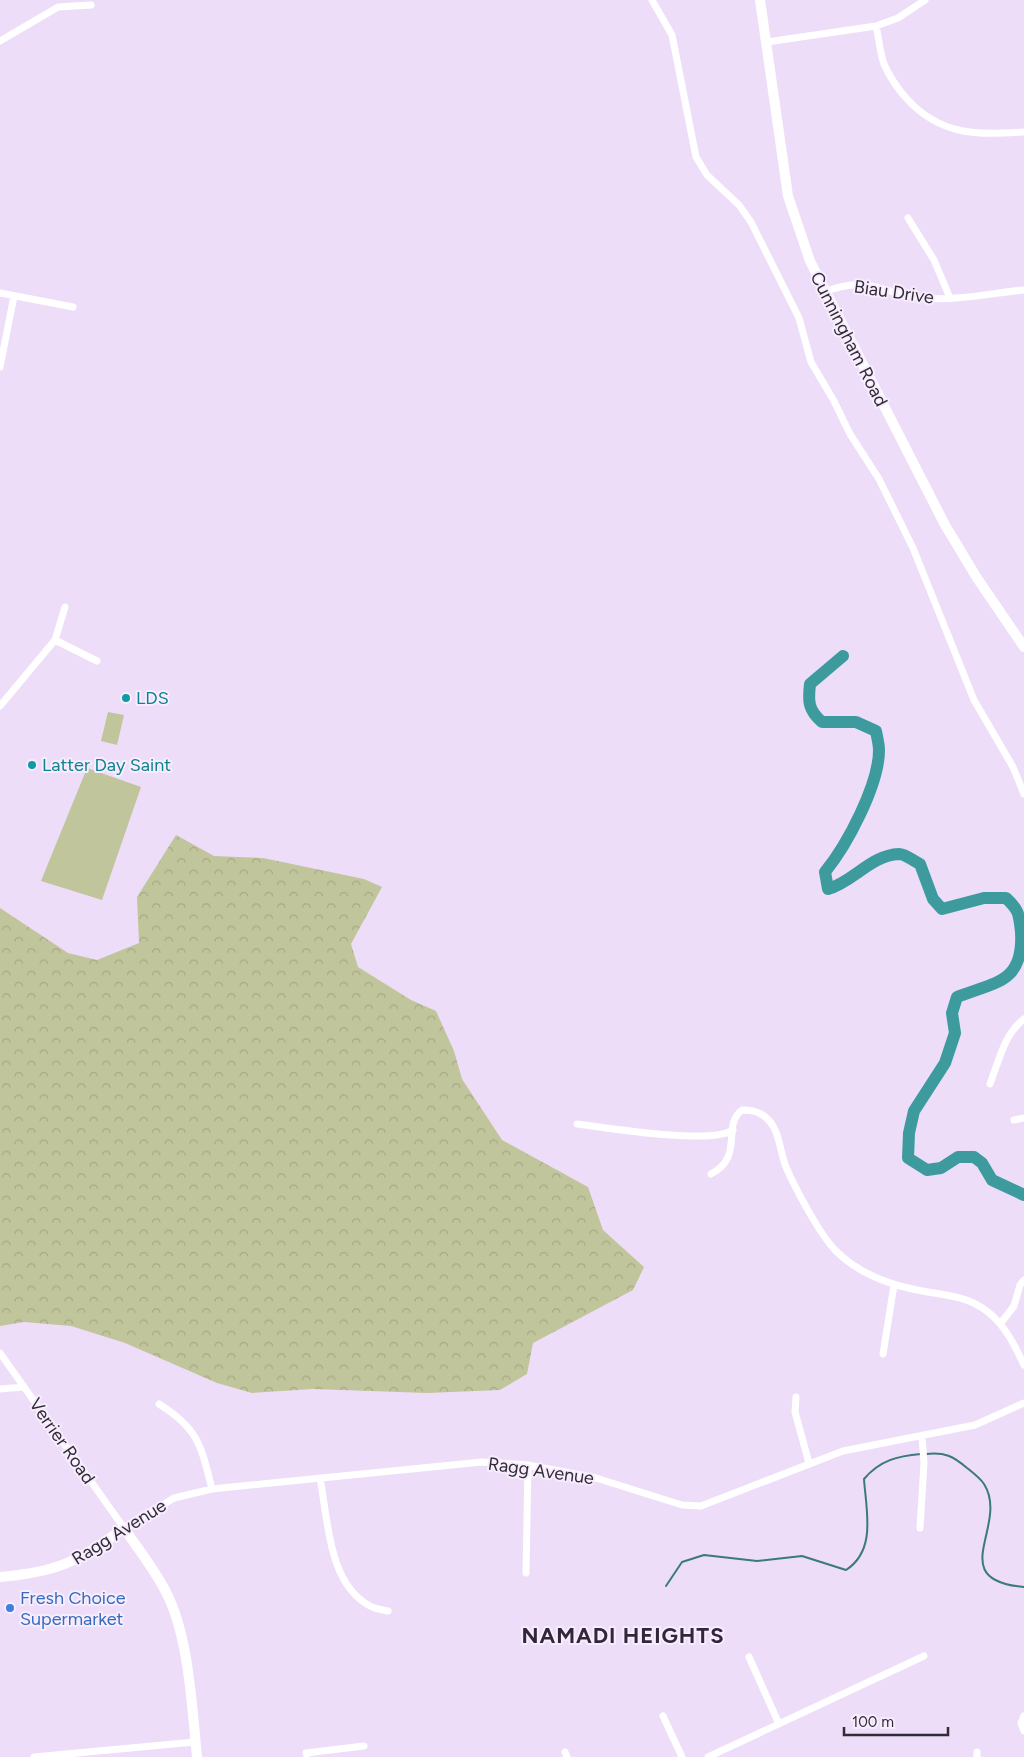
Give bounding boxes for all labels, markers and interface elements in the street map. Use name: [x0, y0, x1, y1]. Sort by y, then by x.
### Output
street label: Cunningham Road: [806, 268, 892, 410]
street label: Biau Drive: [853, 276, 936, 309]
place label: LDS: [136, 687, 169, 709]
marker: LDS: [120, 692, 132, 704]
place label: Latter Day Saint: [42, 754, 171, 776]
marker: Latter Day Saint: [26, 759, 38, 771]
street label: Verrier Road: [24, 1394, 100, 1488]
street label: Ragg Avenue: [487, 1453, 596, 1489]
street label: Ragg Avenue: [68, 1494, 170, 1570]
place label: Fresh Choice Supermarket: [20, 1587, 126, 1630]
marker: Fresh Choice Supermarket: [4, 1602, 16, 1614]
district label: NAMADI HEIGHTS: [521, 1622, 725, 1649]
scale bar: [844, 1704, 948, 1736]
text: 100 m: [852, 1713, 894, 1731]

